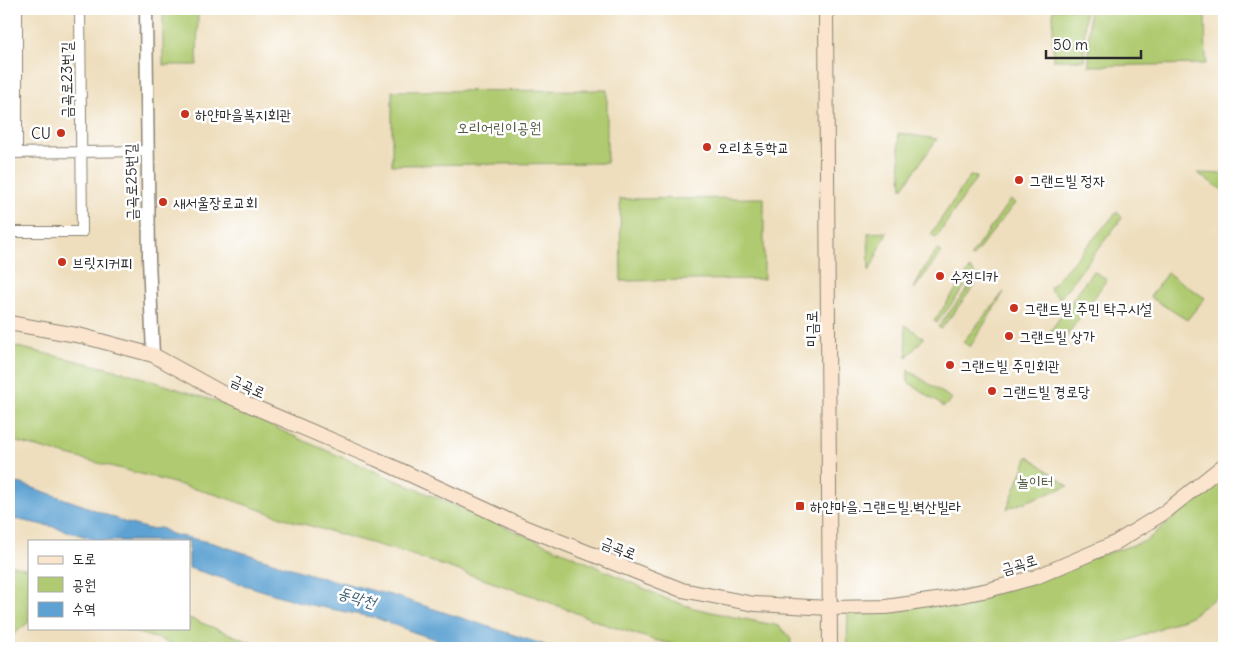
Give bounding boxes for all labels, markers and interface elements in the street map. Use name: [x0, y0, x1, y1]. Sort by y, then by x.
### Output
scale bar: [1046, 28, 1140, 60]
text: 50 m: [1053, 35, 1088, 54]
street label: 금곡로23번길: [57, 41, 76, 119]
place label: 하얀마을복지회관: [195, 105, 292, 124]
marker: 하얀마을복지회관: [179, 108, 191, 120]
park label: 오리어린이공원: [457, 118, 541, 137]
place label: CU: [31, 124, 51, 143]
marker: CU: [55, 127, 67, 139]
place label: 오리초등학교: [717, 138, 789, 157]
marker: 오리초등학교: [701, 141, 713, 153]
street label: 금곡로25번길: [121, 143, 141, 221]
place label: 그랜드빌 정자: [1029, 171, 1105, 190]
marker: 그랜드빌 정자: [1013, 174, 1025, 186]
place label: 새서울장로교회: [173, 193, 258, 212]
marker: 새서울장로교회: [157, 196, 169, 208]
place label: 브릿지커피: [72, 253, 132, 272]
marker: 브릿지커피: [56, 256, 68, 268]
place label: 수정디카: [950, 267, 998, 286]
marker: 수정디카: [934, 270, 946, 282]
place label: 그랜드빌 주민 탁구시설: [1024, 299, 1152, 318]
marker: 그랜드빌 주민 탁구시설: [1008, 302, 1020, 314]
street label: 미금로: [802, 311, 821, 347]
place label: 그랜드빌 상가: [1019, 327, 1095, 346]
marker: 그랜드빌 상가: [1003, 330, 1015, 342]
place label: 그랜드빌 주민회관: [960, 356, 1060, 375]
marker: 그랜드빌 주민회관: [944, 359, 956, 371]
street label: 금곡로: [228, 370, 268, 402]
place label: 그랜드빌 경로당: [1002, 382, 1090, 401]
marker: 그랜드빌 경로당: [986, 385, 998, 397]
park label: 놀이터: [1017, 472, 1053, 491]
place label: 하얀마을.그랜드빌.벽산빌라: [810, 497, 961, 516]
marker: 하얀마을.그랜드빌.벽산빌라: [794, 500, 806, 512]
street label: 금곡로: [599, 532, 639, 564]
legend: [28, 540, 190, 630]
text: 도로: [72, 549, 96, 568]
street label: 금곡로: [999, 550, 1039, 578]
text: 공원: [72, 575, 96, 594]
water label: 동막천: [336, 582, 380, 613]
text: 수역: [72, 599, 96, 618]

